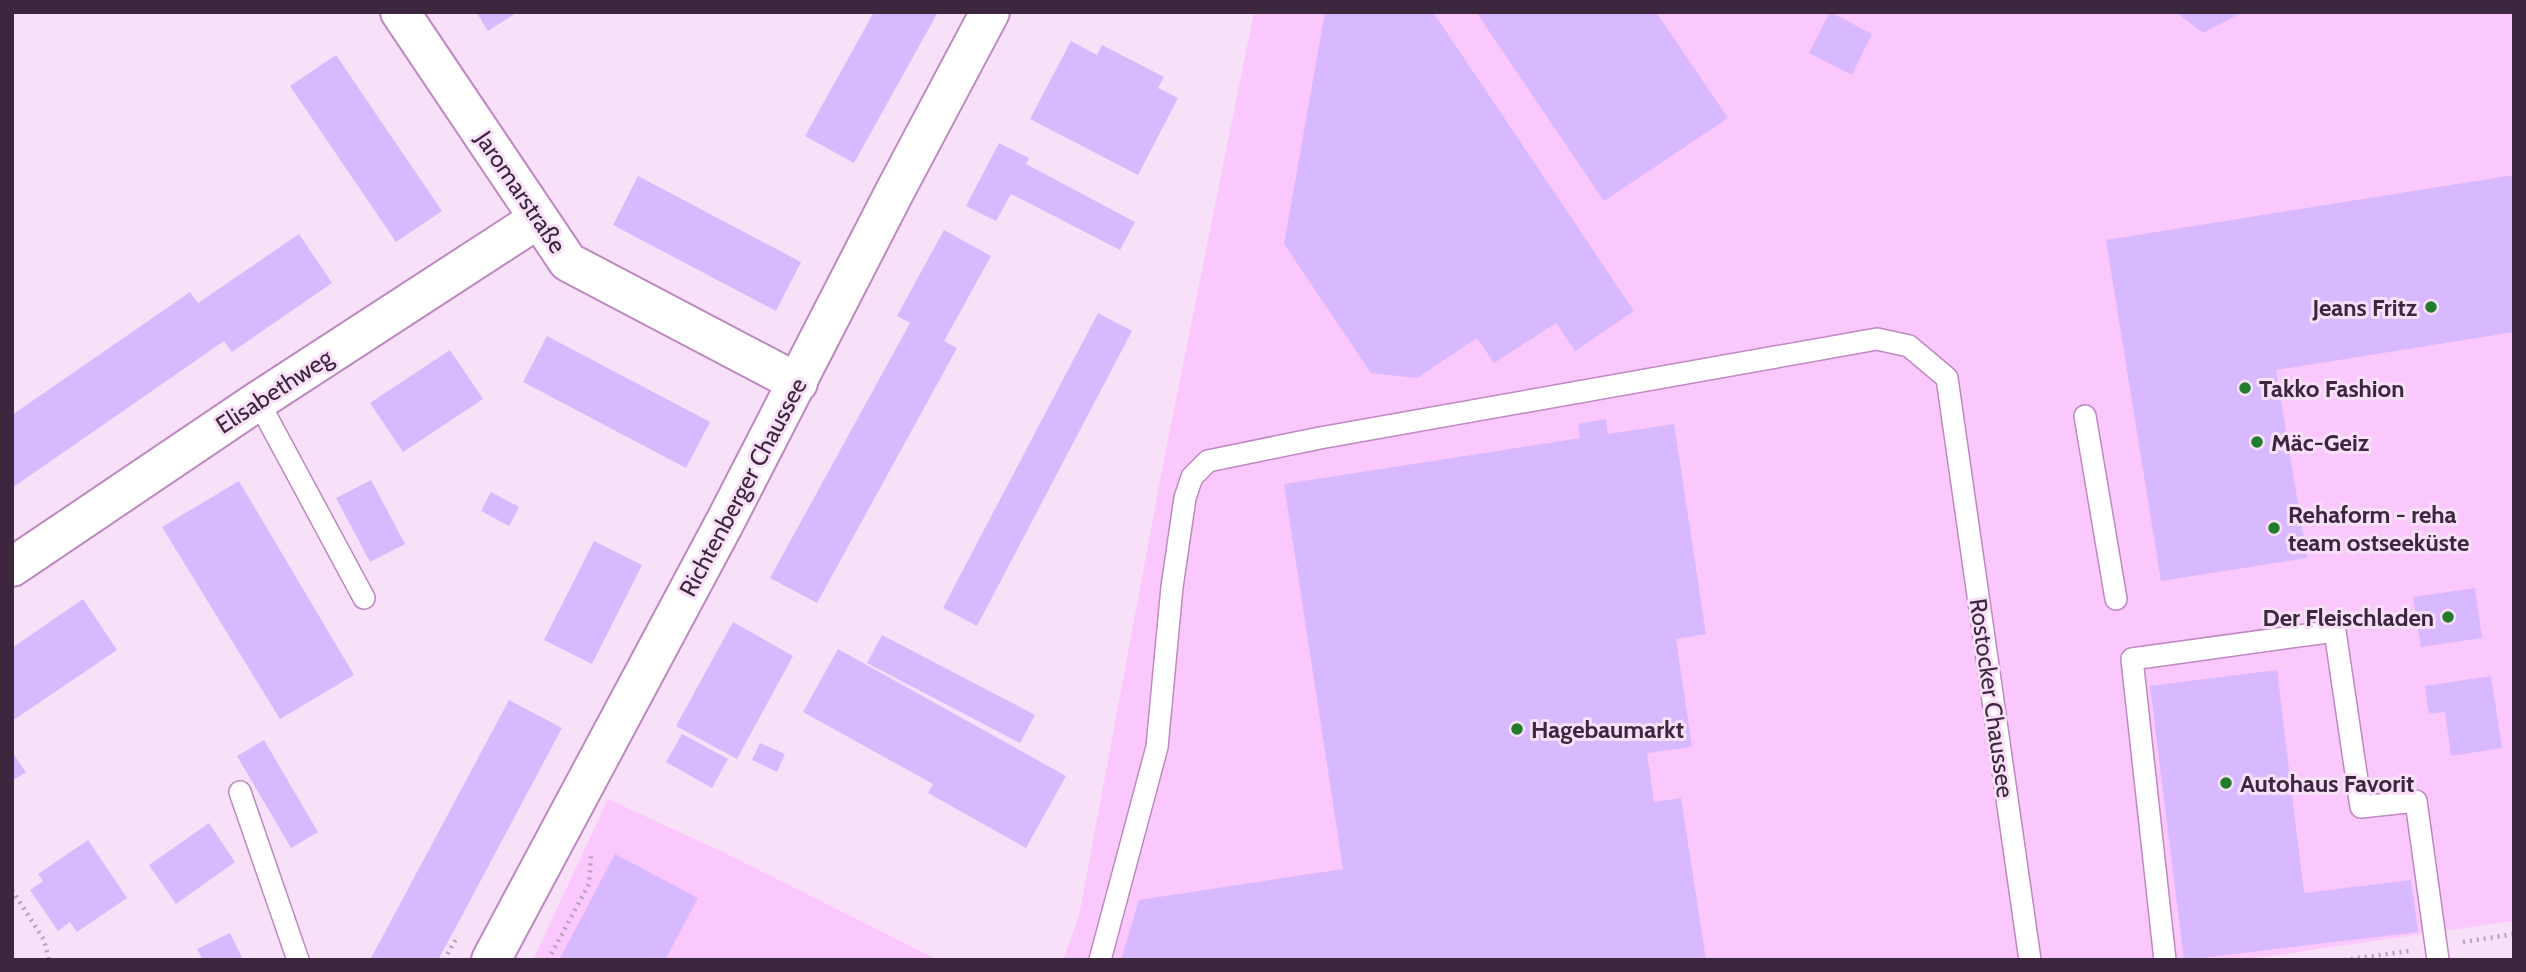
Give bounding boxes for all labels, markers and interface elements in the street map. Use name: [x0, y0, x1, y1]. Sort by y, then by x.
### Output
street label: Jaromarstraße: [469, 125, 572, 259]
place label: Jeans Fritz: [2311, 293, 2417, 322]
marker: Jeans Fritz: [2423, 299, 2439, 315]
street label: Elisabethweg: [210, 342, 339, 440]
street label: Richtenberger Chaussee: [673, 373, 813, 601]
place label: Takko Fashion: [2259, 374, 2405, 403]
marker: Takko Fashion: [2237, 380, 2253, 396]
place label: Mäc-Geiz: [2271, 428, 2369, 457]
marker: Mäc-Geiz: [2249, 434, 2265, 450]
place label: Rehaform - reha team ostseeküste: [2288, 500, 2469, 557]
marker: Rehaform - reha team ostseeküste: [2266, 520, 2282, 536]
street label: Rostocker Chaussee: [1964, 596, 2020, 800]
place label: Der Fleischladen: [2263, 603, 2434, 632]
marker: Der Fleischladen: [2440, 609, 2456, 625]
place label: Hagebaumarkt: [1531, 715, 1684, 744]
marker: Hagebaumarkt: [1509, 721, 1525, 737]
place label: Autohaus Favorit: [2240, 769, 2414, 798]
marker: Autohaus Favorit: [2218, 775, 2234, 791]

